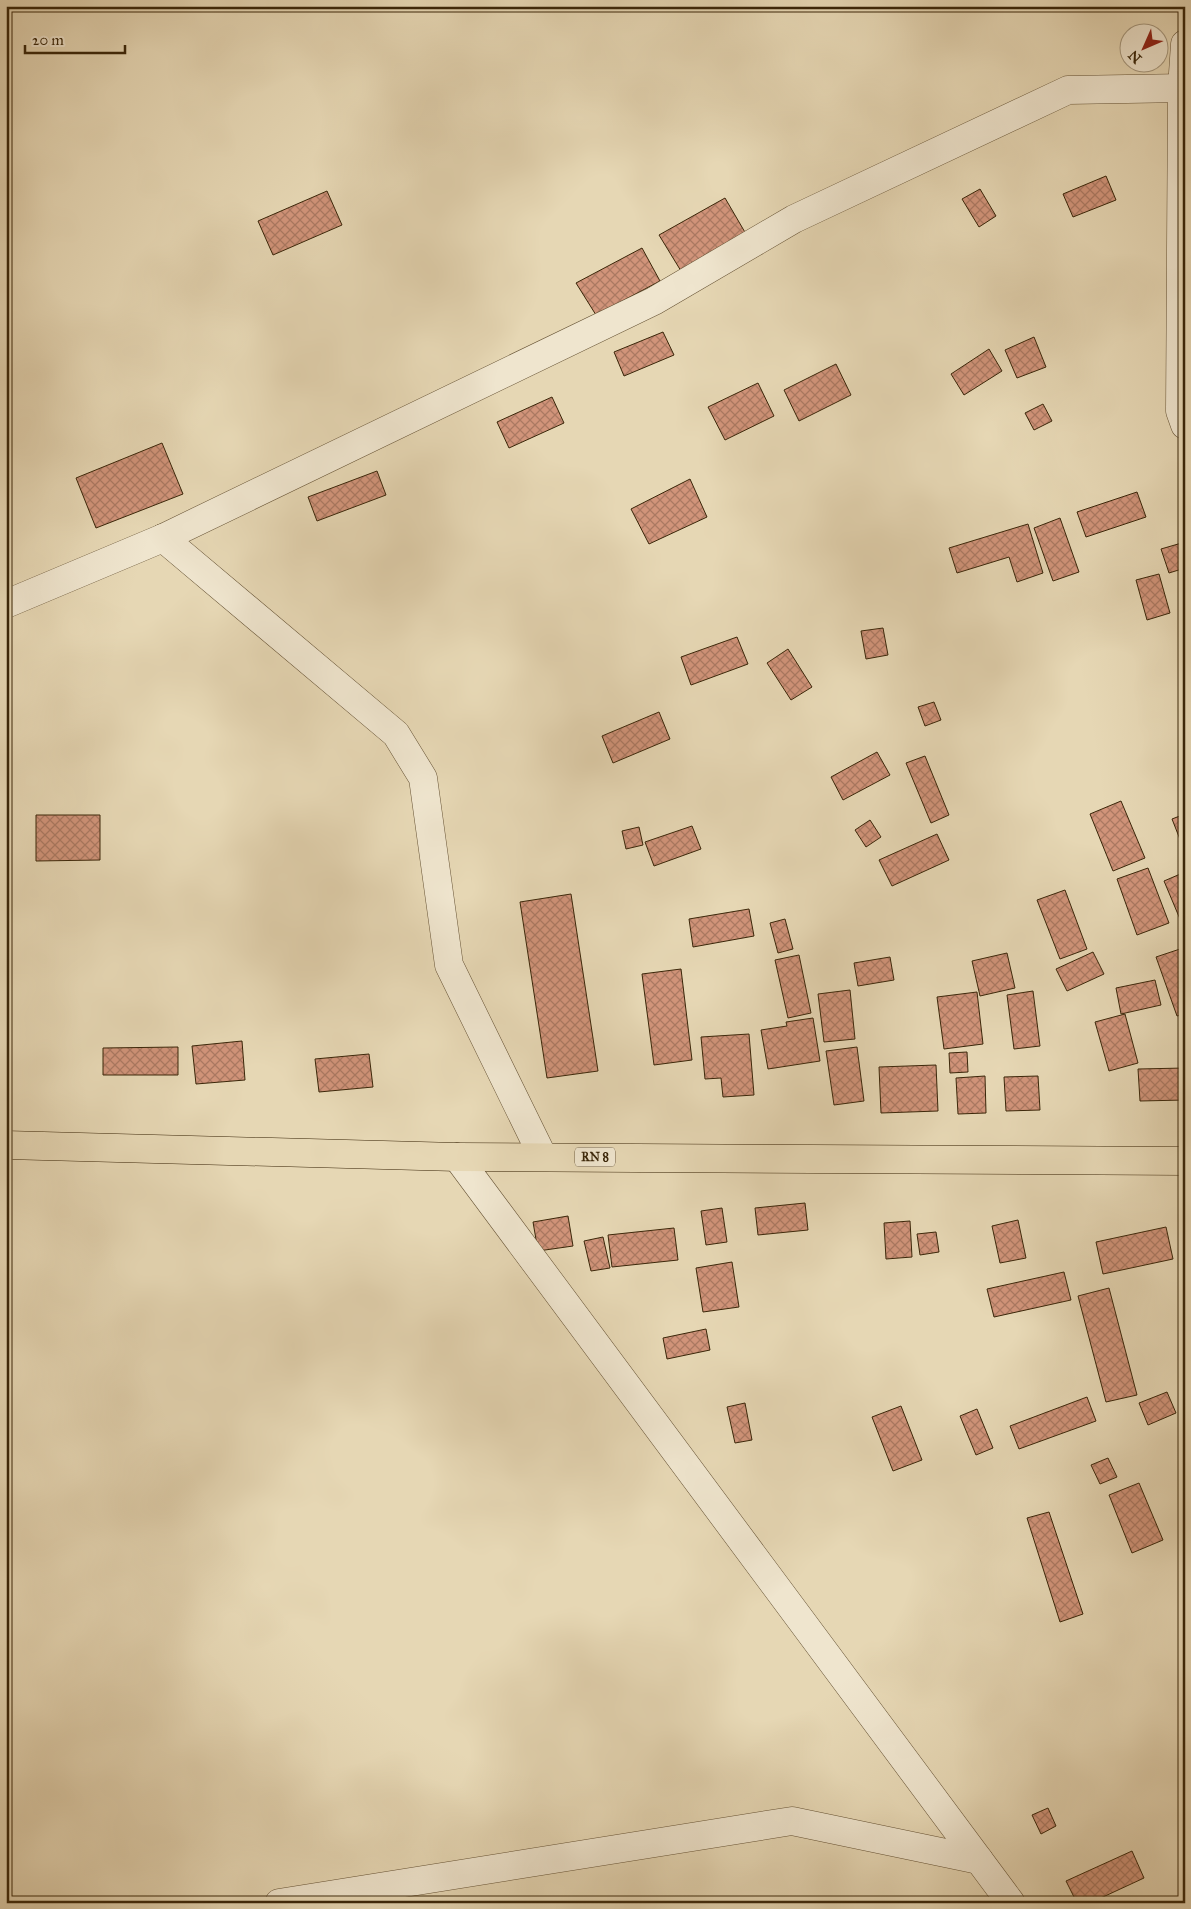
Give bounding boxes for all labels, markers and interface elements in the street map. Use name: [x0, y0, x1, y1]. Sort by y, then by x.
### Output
scale bar: [25, 22, 125, 54]
north arrow: [1118, 22, 1168, 72]
text: 20 m: [32, 31, 64, 49]
text: N: [1125, 47, 1145, 67]
road number: RN 8: [575, 1148, 615, 1166]

